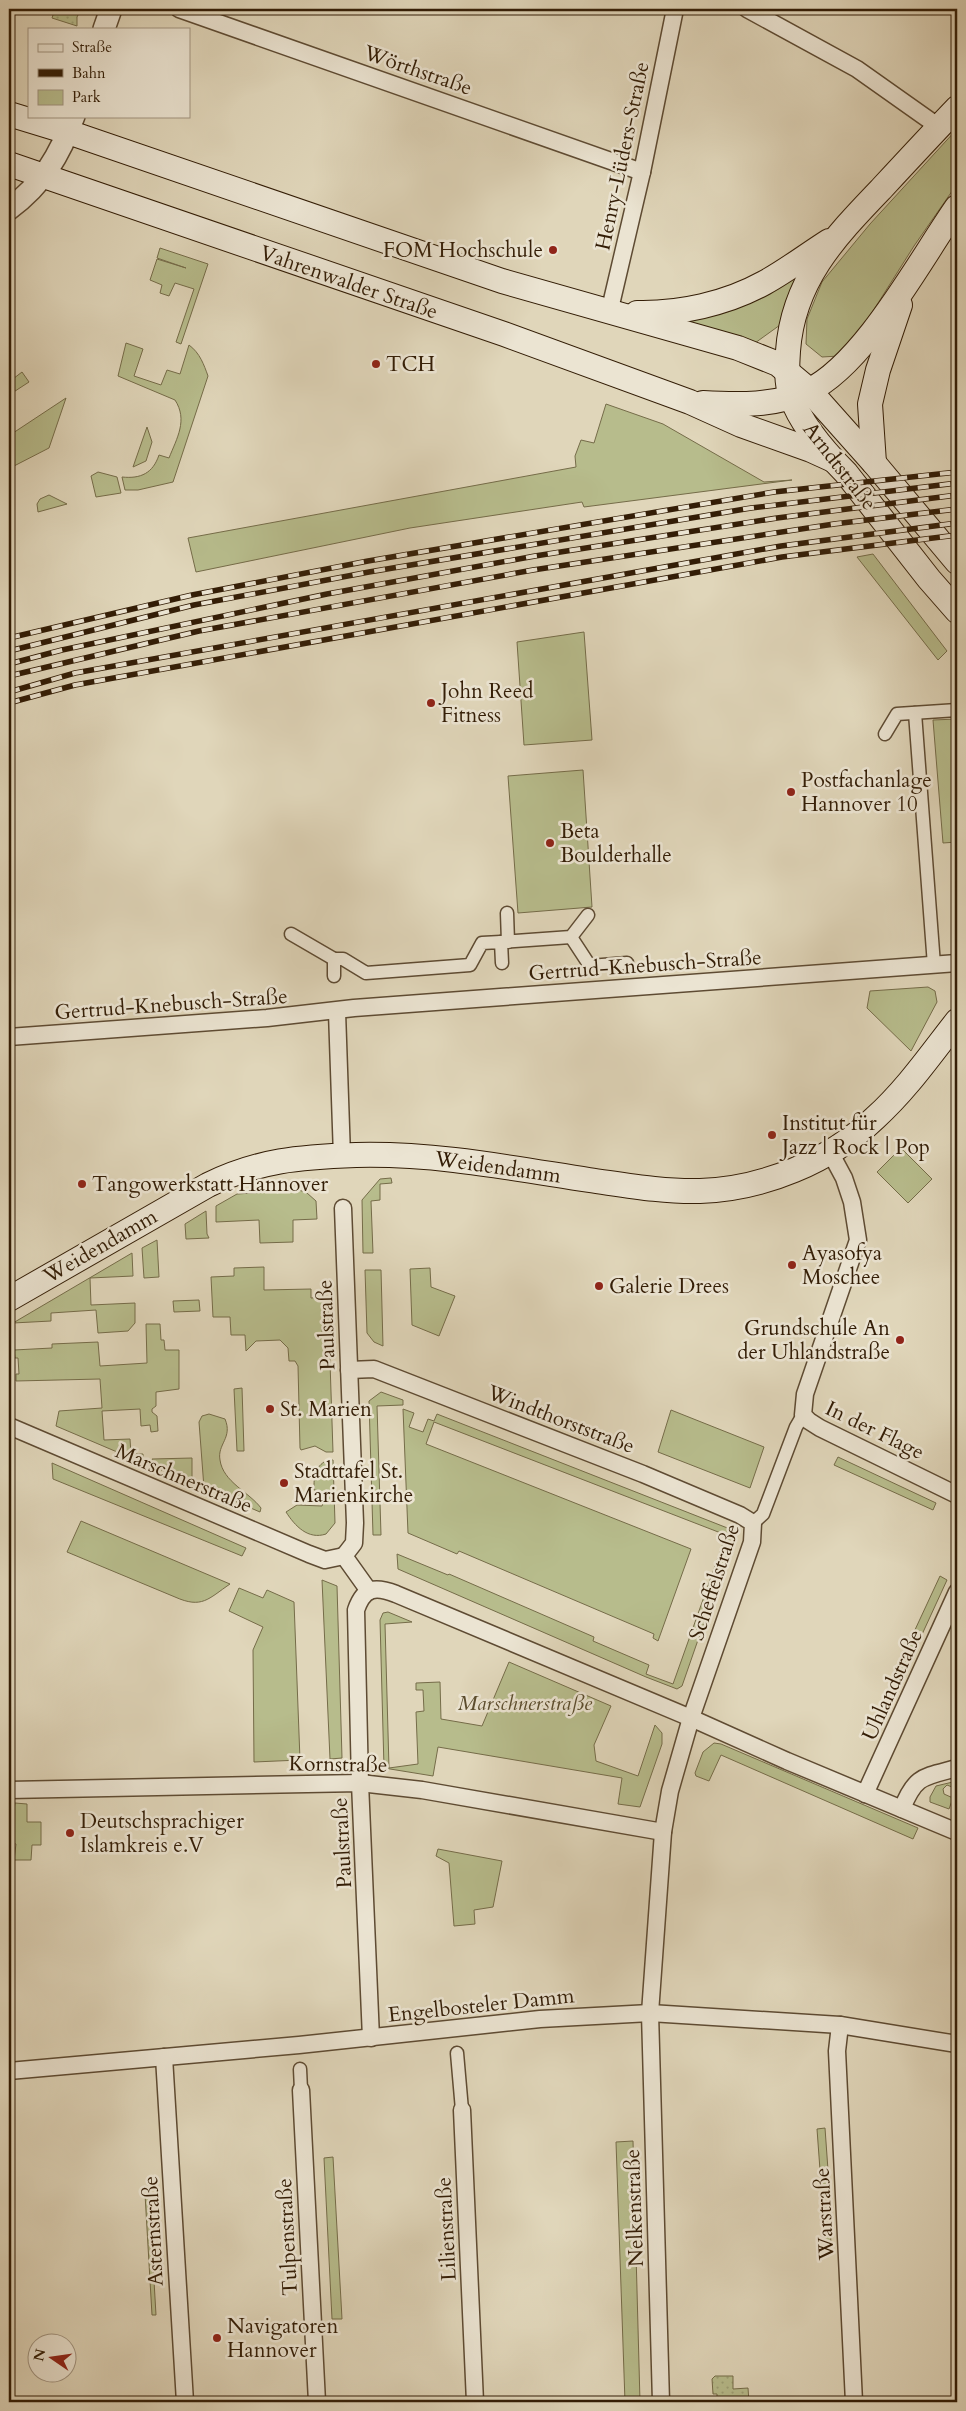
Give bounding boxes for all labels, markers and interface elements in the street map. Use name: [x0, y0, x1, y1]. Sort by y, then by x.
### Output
legend: [28, 28, 190, 118]
text: Straße: [72, 37, 112, 57]
street label: Wörthstraße: [359, 38, 476, 103]
street label: Henry-Lüders-Straße: [588, 59, 657, 253]
text: Bahn: [72, 63, 106, 83]
text: Park: [72, 87, 101, 107]
place label: FOM Hochschule: [383, 236, 543, 265]
street label: Vahrenwalder Straße: [256, 238, 442, 327]
marker: FOM Hochschule: [547, 244, 559, 256]
place label: TCH: [386, 350, 435, 379]
marker: TCH: [370, 358, 382, 370]
street label: Arndtstraße: [796, 416, 883, 517]
place label: John Reed Fitness: [438, 677, 533, 730]
marker: John Reed Fitness: [425, 697, 437, 709]
place label: Postfachanlage Hannover 10: [801, 766, 932, 819]
marker: Postfachanlage Hannover 10: [785, 786, 797, 798]
place label: Beta Boulderhalle: [560, 817, 672, 870]
marker: Beta Boulderhalle: [544, 837, 556, 849]
street label: Gertrud-Knebusch-Straße: [528, 943, 763, 988]
street label: Gertrud-Knebusch-Straße: [54, 982, 289, 1027]
place label: Institut für Jazz | Rock | Pop: [779, 1109, 930, 1162]
marker: Institut für Jazz | Rock | Pop: [766, 1129, 778, 1141]
street label: Weidendamm: [432, 1144, 563, 1191]
place label: Tangowerkstatt Hannover: [92, 1170, 328, 1199]
marker: Tangowerkstatt Hannover: [76, 1178, 88, 1190]
street label: Weidendamm: [37, 1202, 163, 1291]
place label: Ayasofya Moschee: [802, 1239, 882, 1292]
marker: Ayasofya Moschee: [786, 1259, 798, 1271]
place label: Galerie Drees: [609, 1272, 729, 1301]
street label: Paulstraße: [310, 1279, 343, 1371]
marker: Galerie Drees: [593, 1280, 605, 1292]
place label: Grundschule An der Uhlandstraße: [737, 1314, 890, 1367]
marker: Grundschule An der Uhlandstraße: [894, 1334, 906, 1346]
street label: Windthorststraße: [482, 1378, 639, 1461]
street label: In der Flage: [821, 1394, 929, 1467]
place label: St. Marien: [280, 1395, 372, 1424]
marker: St. Marien: [264, 1403, 276, 1415]
street label: Marschnerstraße: [111, 1437, 257, 1520]
place label: Stadttafel St. Marienkirche: [294, 1457, 413, 1510]
marker: Stadttafel St. Marienkirche: [278, 1477, 290, 1489]
street label: Scheffelstraße: [682, 1520, 747, 1644]
street label: Uhlandstraße: [855, 1625, 930, 1745]
park label: Marschnerstraße: [458, 1689, 593, 1718]
street label: Kornstraße: [288, 1749, 388, 1780]
street label: Paulstraße: [326, 1797, 359, 1889]
place label: Deutschsprachiger Islamkreis e.V: [80, 1807, 244, 1860]
marker: Deutschsprachiger Islamkreis e.V: [64, 1827, 76, 1839]
street label: Engelbosteler Damm: [386, 1981, 576, 2030]
street label: Nelkenstraße: [618, 2149, 651, 2267]
street label: Warstraße: [808, 2167, 841, 2262]
street label: Asternstraße: [136, 2175, 171, 2287]
street label: Lilienstraße: [429, 2176, 464, 2282]
street label: Tulpenstraße: [270, 2178, 305, 2296]
place label: Navigatoren Hannover: [227, 2312, 339, 2365]
marker: Navigatoren Hannover: [211, 2332, 223, 2344]
north arrow: [28, 2334, 78, 2384]
text: N: [29, 2347, 50, 2363]

